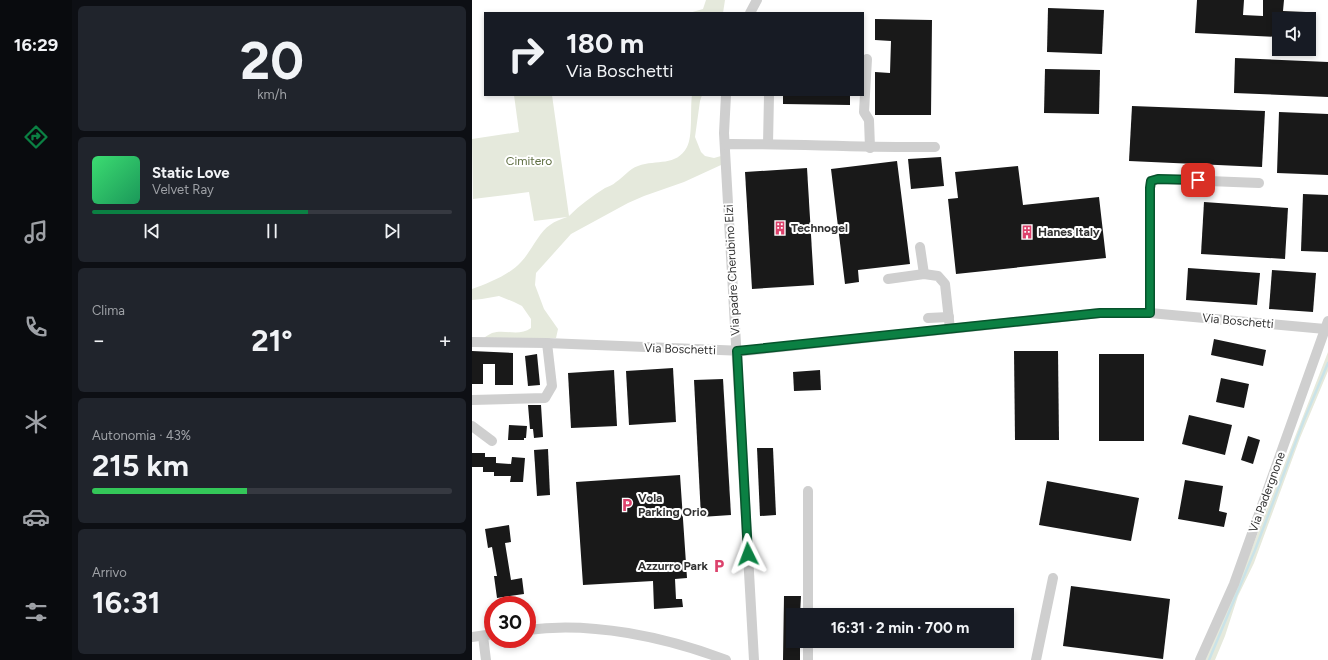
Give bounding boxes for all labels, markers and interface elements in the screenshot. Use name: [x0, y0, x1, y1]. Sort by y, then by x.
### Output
map controls: [1272, 12, 1316, 56]
button: sound: [1272, 12, 1316, 56]
text: 180 m: [566, 26, 644, 60]
icon: right: [500, 28, 552, 80]
text: 20: [240, 30, 304, 92]
text: 16:29: [14, 34, 58, 56]
text: Via Boschetti: [566, 60, 674, 82]
text: km/h: [257, 87, 287, 102]
icon: directions: [22, 123, 50, 151]
park label: Cimitero: [506, 154, 552, 168]
pin: [1181, 163, 1215, 197]
text: Static Love: [152, 164, 230, 182]
icon: arrive: [1187, 169, 1209, 191]
text: Velvet Ray: [152, 182, 214, 197]
street label: Via padre Cherubino Elzi: [722, 204, 742, 336]
icon: music: [22, 218, 50, 246]
icon: previous: [141, 220, 163, 242]
icon: pause: [261, 220, 283, 242]
icon: next: [381, 220, 403, 242]
building icon: Technogel: [772, 220, 788, 236]
place label: Technogel: [791, 221, 848, 235]
building icon: Hanes Italy: [1019, 224, 1035, 240]
place label: Hanes Italy: [1038, 225, 1100, 239]
text: Clima: [92, 303, 125, 318]
street label: Via Boschetti: [1202, 311, 1274, 331]
icon: phone: [22, 313, 50, 341]
text: 21°: [251, 322, 293, 359]
text: −: [92, 327, 106, 354]
text: +: [438, 327, 452, 354]
street label: Via Boschetti: [644, 341, 716, 357]
icon: climate: [22, 408, 50, 436]
text: Autonomia · 43%: [92, 428, 191, 443]
text: 215 km: [92, 447, 189, 484]
street label: Via Padergnone: [1246, 449, 1288, 534]
place label: Vola Parking Orio: [638, 491, 707, 519]
parking icon: Vola Parking Orio: [619, 497, 635, 513]
icon: car: [22, 503, 50, 531]
position arrow: [727, 533, 769, 575]
parking icon: Azzurro Park: [711, 558, 727, 574]
place label: Azzurro Park: [638, 559, 709, 573]
text: Arrivo: [92, 565, 127, 580]
text: 16:31: [92, 584, 160, 621]
speed limit sign: 30: [484, 596, 536, 648]
icon: filters: [22, 598, 50, 626]
text: 16:31 · 2 min · 700 m: [831, 619, 969, 637]

